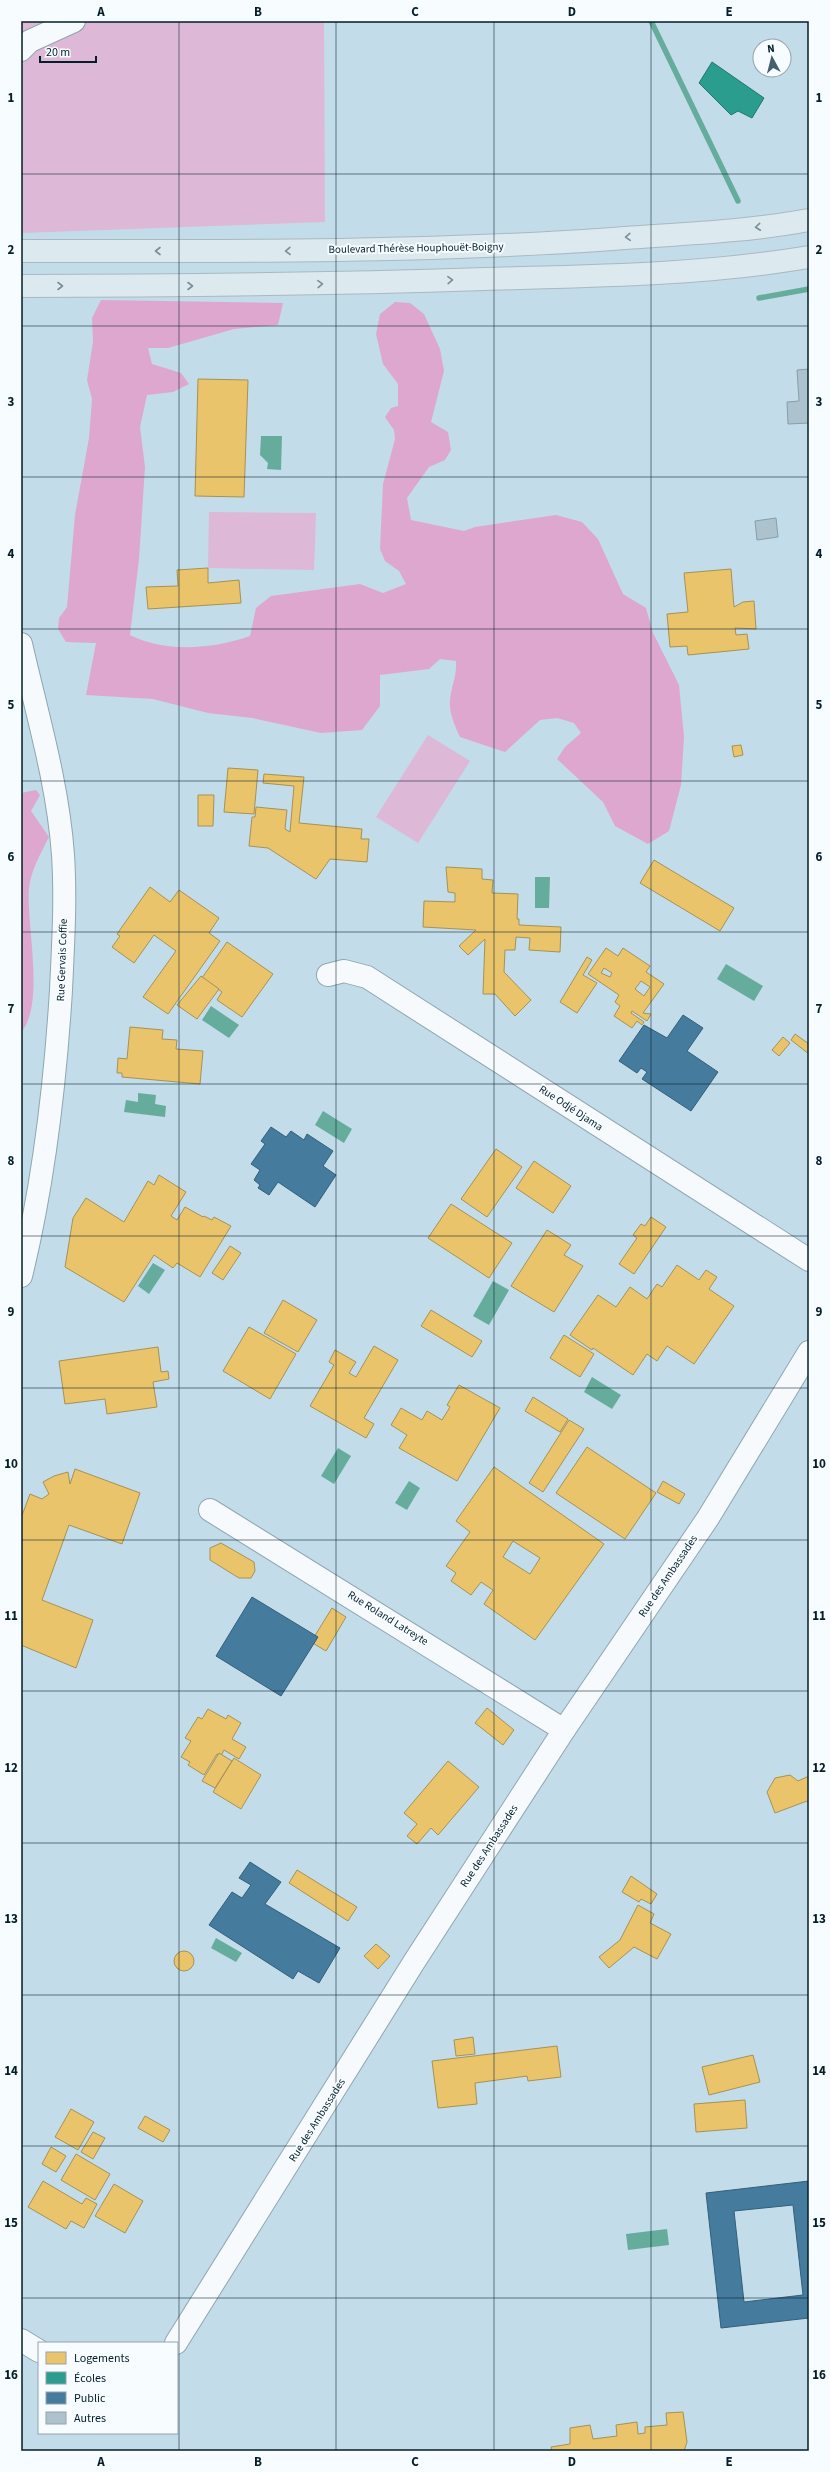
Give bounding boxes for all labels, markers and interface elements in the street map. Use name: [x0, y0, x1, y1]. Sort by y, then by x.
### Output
text: A: [96, 3, 105, 21]
text: B: [254, 3, 262, 21]
text: C: [411, 3, 419, 21]
text: D: [568, 3, 576, 21]
text: E: [725, 3, 733, 21]
scale bar: [40, 38, 96, 64]
north arrow: [752, 38, 792, 78]
text: N: [766, 41, 775, 56]
text: 20 m: [46, 44, 70, 61]
text: 1: [8, 89, 15, 107]
text: 1: [816, 89, 823, 107]
one-way arrow: [755, 222, 761, 231]
one-way arrow: [625, 233, 631, 242]
street label: Boulevard Thérèse Houphouët-Boigny: [328, 239, 504, 257]
text: 2: [8, 241, 15, 259]
text: 2: [816, 241, 823, 259]
one-way arrow: [285, 246, 291, 255]
one-way arrow: [155, 247, 161, 255]
one-way arrow: [447, 276, 453, 285]
one-way arrow: [317, 280, 323, 288]
one-way arrow: [57, 282, 63, 290]
one-way arrow: [187, 282, 193, 290]
text: 3: [8, 393, 15, 411]
text: 3: [816, 393, 823, 411]
text: 4: [8, 545, 15, 563]
text: 4: [816, 545, 823, 563]
text: 5: [8, 696, 15, 714]
text: 5: [816, 696, 823, 714]
text: 6: [8, 848, 15, 866]
text: 6: [816, 848, 823, 866]
street label: Rue Gervais Coffie: [53, 918, 71, 1002]
text: 7: [8, 1000, 15, 1018]
text: 7: [816, 1000, 823, 1018]
street label: Rue Odjé Djama: [536, 1082, 606, 1134]
text: 8: [8, 1152, 15, 1170]
text: 8: [816, 1152, 823, 1170]
text: 9: [8, 1303, 15, 1321]
text: 9: [816, 1303, 823, 1321]
text: 10: [4, 1455, 18, 1473]
text: 10: [812, 1455, 826, 1473]
street label: Rue des Ambassades: [635, 1532, 701, 1620]
street label: Rue Roland Latreyte: [345, 1587, 432, 1649]
text: 11: [4, 1607, 18, 1625]
text: 11: [812, 1607, 826, 1625]
text: 12: [4, 1759, 18, 1777]
text: 12: [812, 1759, 826, 1777]
street label: Rue des Ambassades: [457, 1801, 522, 1890]
text: 13: [4, 1910, 18, 1928]
text: 13: [812, 1910, 826, 1928]
text: 14: [4, 2062, 18, 2080]
text: 14: [812, 2062, 826, 2080]
street label: Rue des Ambassades: [285, 2075, 349, 2165]
text: 15: [4, 2214, 18, 2232]
text: 15: [812, 2214, 826, 2232]
legend: [38, 2342, 178, 2434]
text: Logements: [74, 2350, 129, 2367]
text: 16: [4, 2366, 18, 2384]
text: 16: [812, 2366, 826, 2384]
text: Écoles: [74, 2370, 106, 2387]
text: Public: [74, 2390, 106, 2407]
text: Autres: [74, 2410, 106, 2427]
text: A: [96, 2453, 105, 2471]
text: B: [254, 2453, 262, 2471]
text: C: [411, 2453, 419, 2471]
text: D: [568, 2453, 576, 2471]
text: E: [725, 2453, 733, 2471]

